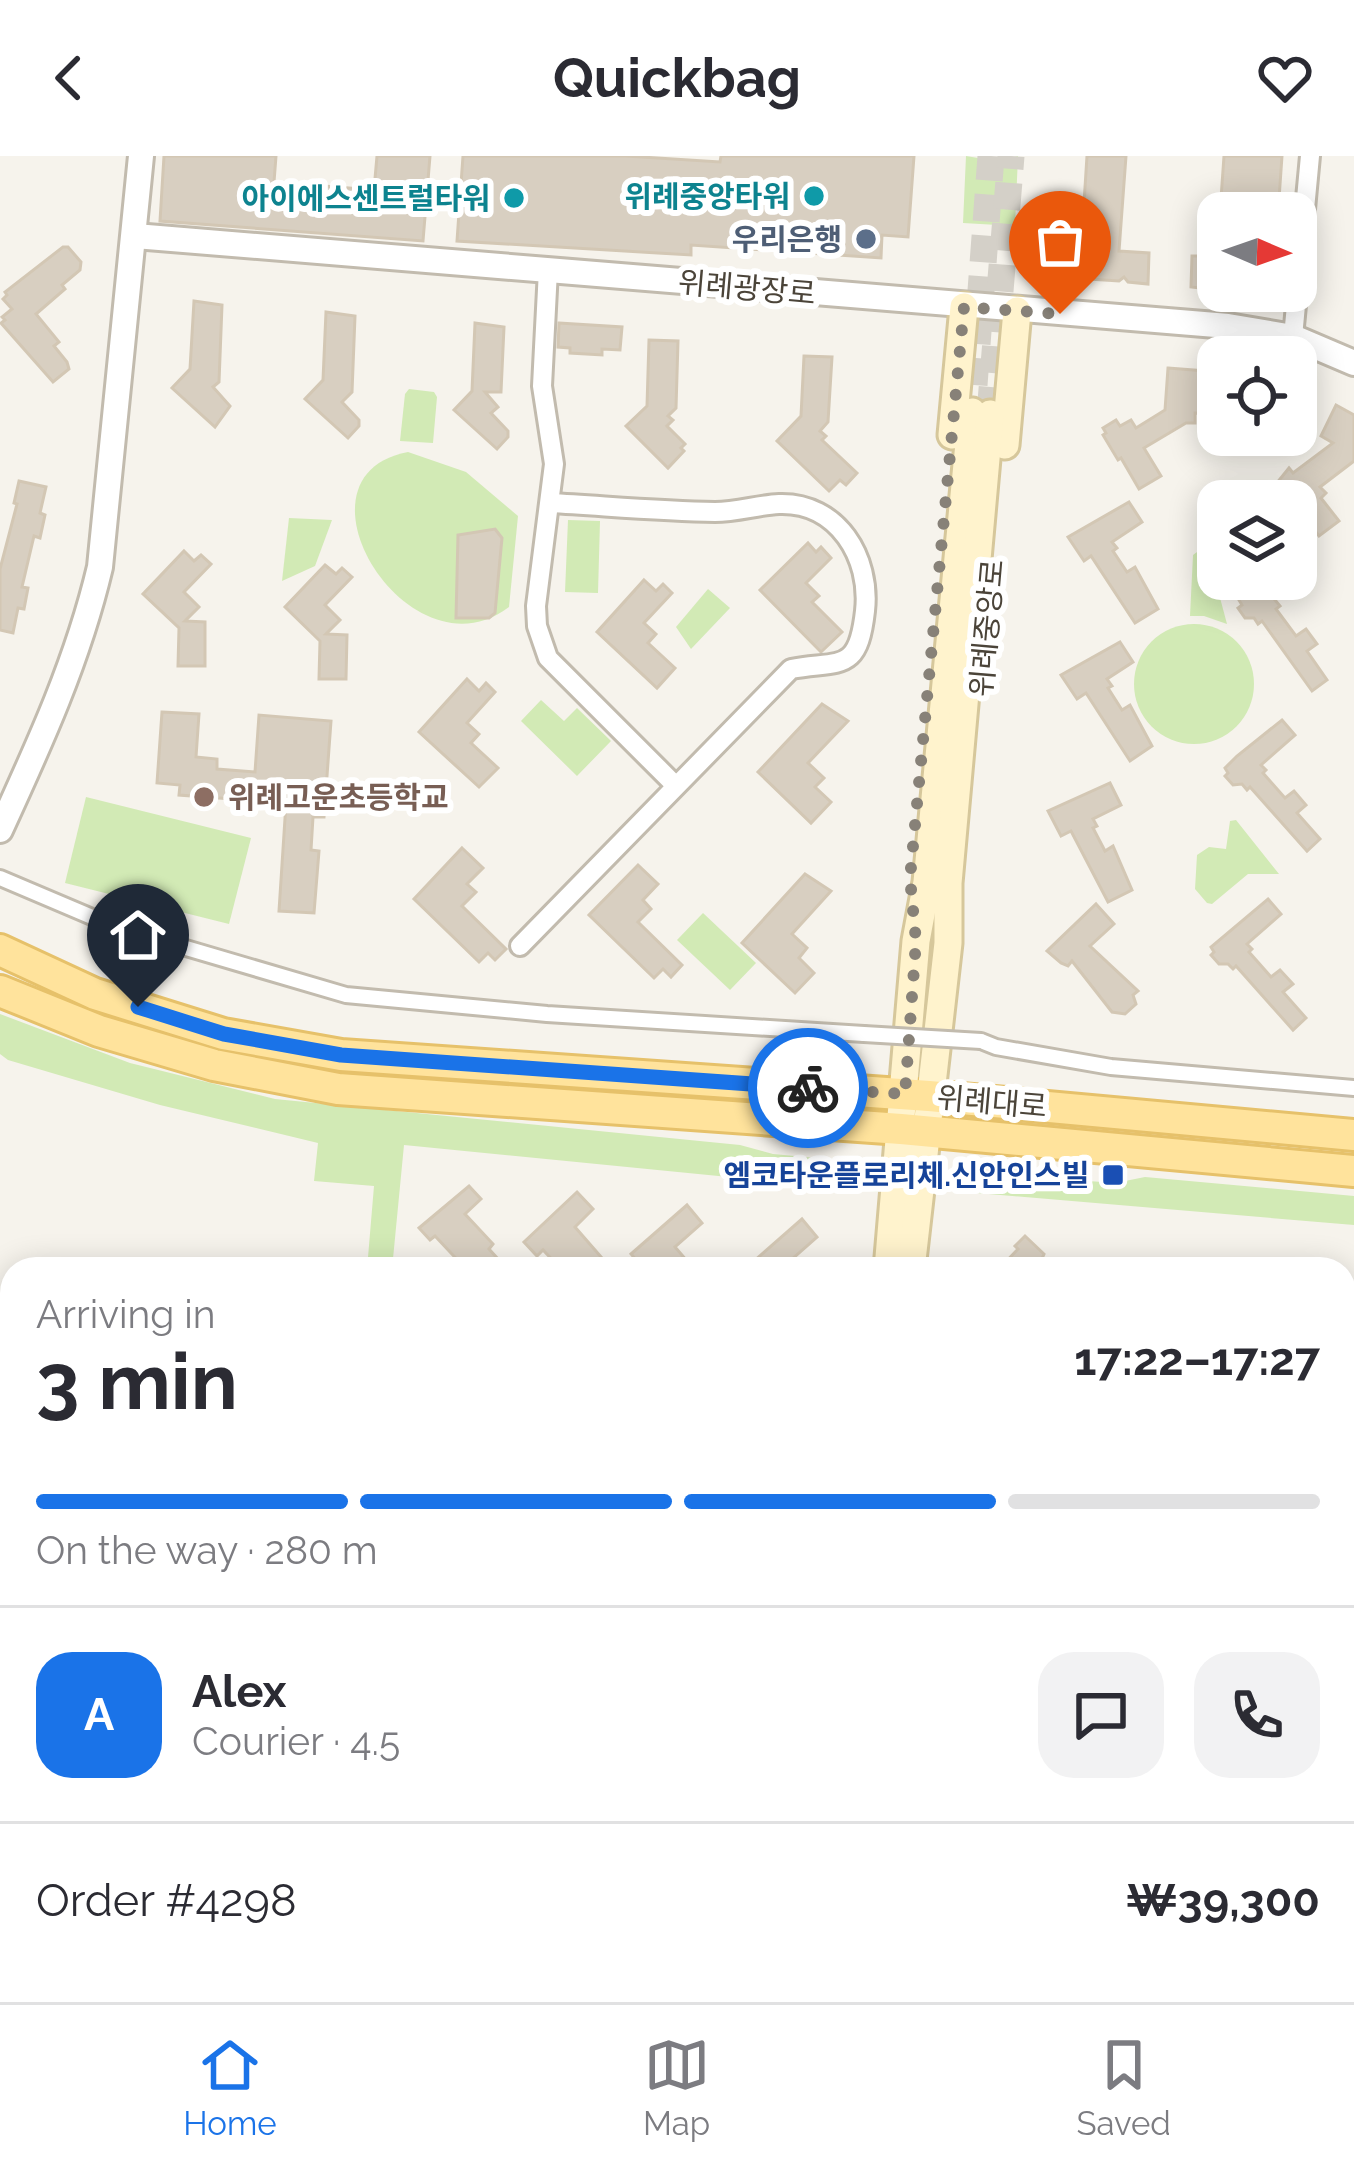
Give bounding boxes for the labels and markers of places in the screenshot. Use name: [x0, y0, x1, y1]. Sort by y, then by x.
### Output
place label: 위례중앙타워: [624, 179, 790, 214]
place label: 아이에스센트럴타워: [242, 181, 490, 216]
marker: 위례중앙타워: [801, 183, 827, 209]
marker: 아이에스센트럴타워: [501, 185, 527, 211]
pin: [1009, 191, 1111, 314]
place label: 우리은행: [732, 222, 842, 257]
marker: 우리은행: [853, 226, 879, 252]
place label: 위례고운초등학교: [228, 780, 449, 815]
marker: 위례고운초등학교: [191, 784, 217, 810]
pin: [87, 884, 189, 1007]
place label: 엠코타운플로리체.신안인스빌: [723, 1158, 1089, 1193]
marker: 엠코타운플로리체.신안인스빌: [1100, 1162, 1126, 1188]

